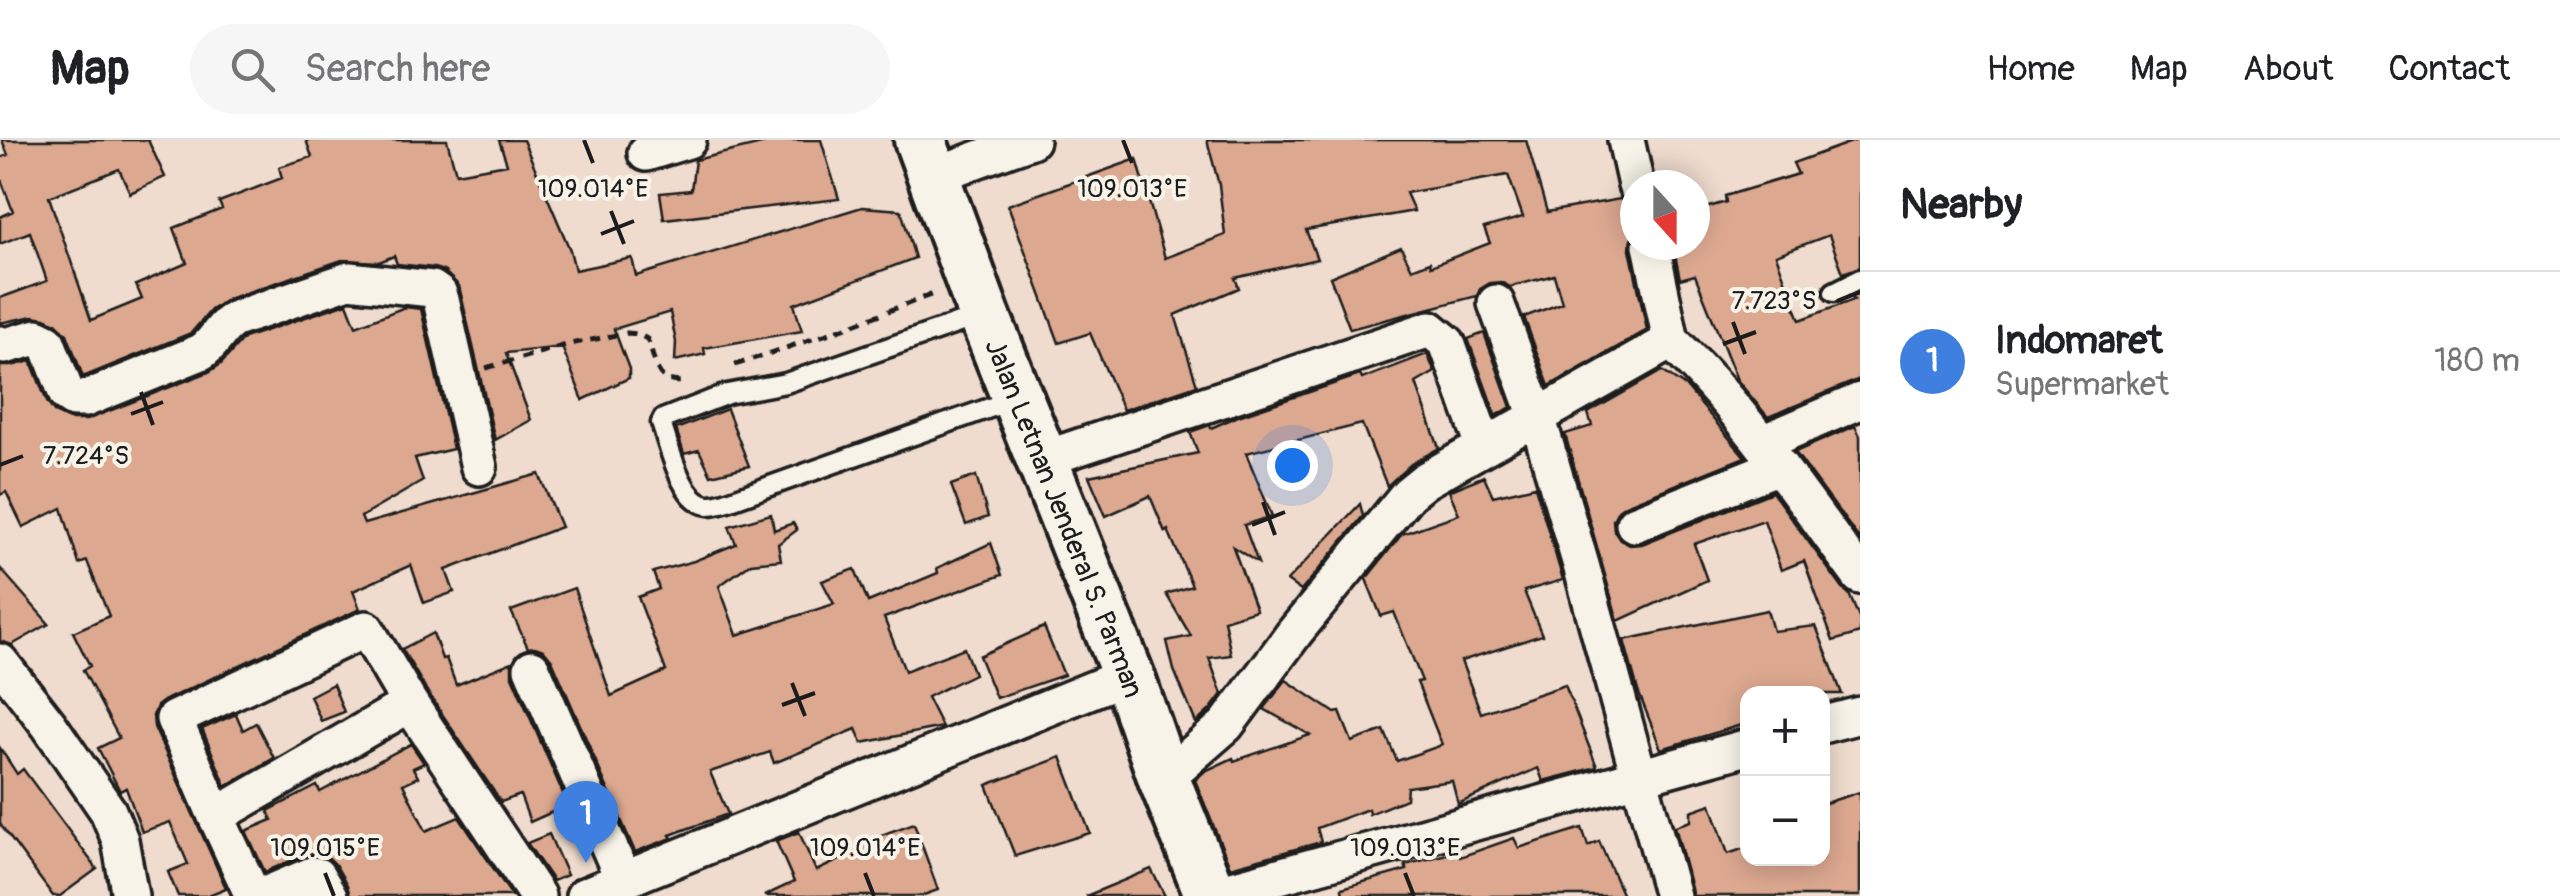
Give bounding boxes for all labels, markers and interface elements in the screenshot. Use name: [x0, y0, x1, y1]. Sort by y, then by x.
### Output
search box: [190, 24, 890, 114]
text: Map: [50, 39, 130, 99]
icon: search: [225, 42, 280, 97]
text: Search here: [305, 45, 490, 93]
text: Home: [1987, 47, 2075, 91]
text: Map: [2130, 47, 2188, 91]
text: About: [2243, 47, 2333, 91]
text: Contact: [2388, 47, 2510, 91]
north arrow: [1620, 170, 1710, 260]
text: 109.014°E: [538, 174, 648, 205]
text: 109.013°E: [1077, 174, 1187, 205]
text: Nearby: [1900, 179, 2022, 231]
text: 7.723°S: [1732, 286, 1816, 317]
text: Indomaret: [1995, 317, 2163, 365]
street label: Jalan Letnan Jenderal S. Parman: [976, 334, 1150, 702]
text: 1: [1926, 341, 1939, 381]
text: 180 m: [2434, 341, 2520, 381]
text: Supermarket: [1995, 365, 2169, 405]
your location: [1267, 440, 1318, 491]
text: 7.724°S: [43, 441, 129, 472]
map controls: [1740, 686, 1830, 866]
button: +: [1740, 686, 1830, 776]
button: −: [1740, 776, 1830, 866]
pin: 1: [554, 780, 618, 863]
text: 109.015°E: [270, 833, 380, 864]
text: 109.014°E: [810, 833, 920, 864]
text: 109.013°E: [1350, 833, 1460, 864]

